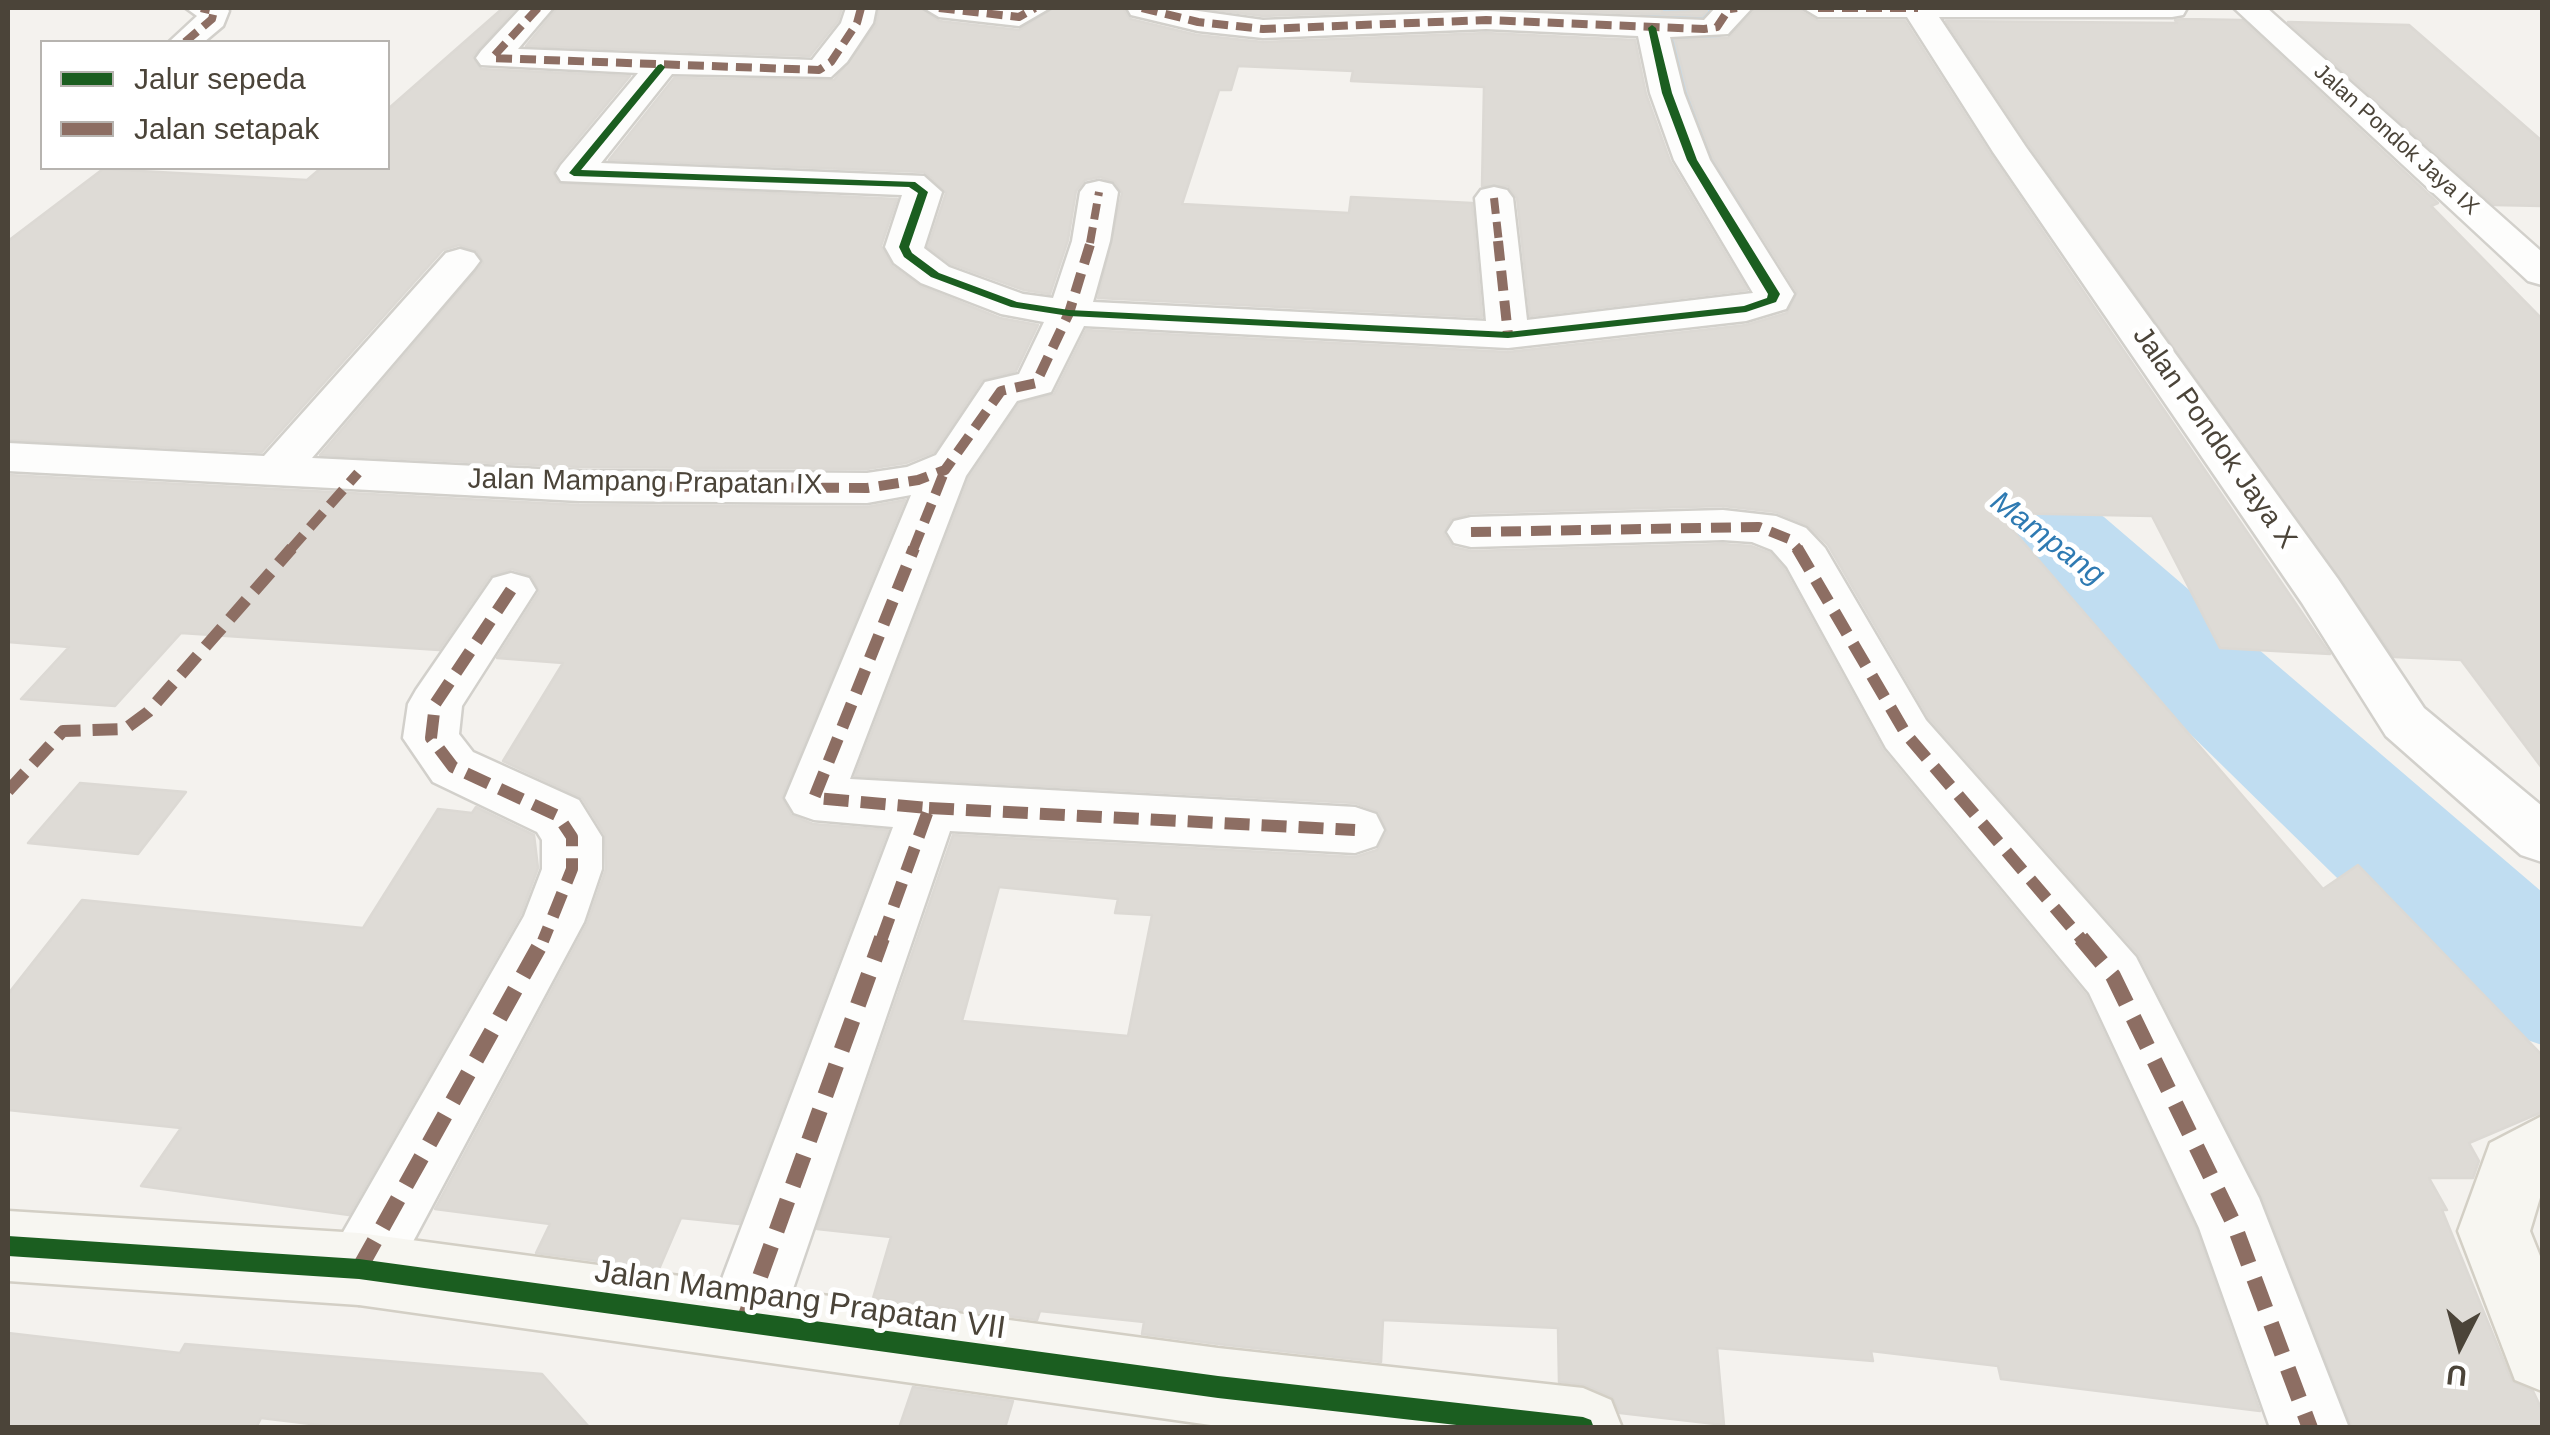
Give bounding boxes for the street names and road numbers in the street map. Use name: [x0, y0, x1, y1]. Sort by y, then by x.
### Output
street label: Jalan Pondok Jaya IX: [2308, 59, 2484, 221]
street label: Jalan Pondok Jaya X: [2125, 321, 2303, 555]
street label: Jalan Mampang Prapatan IX: [467, 463, 823, 503]
street label: Jalan Mampang Prapatan VII: [592, 1253, 1008, 1349]

